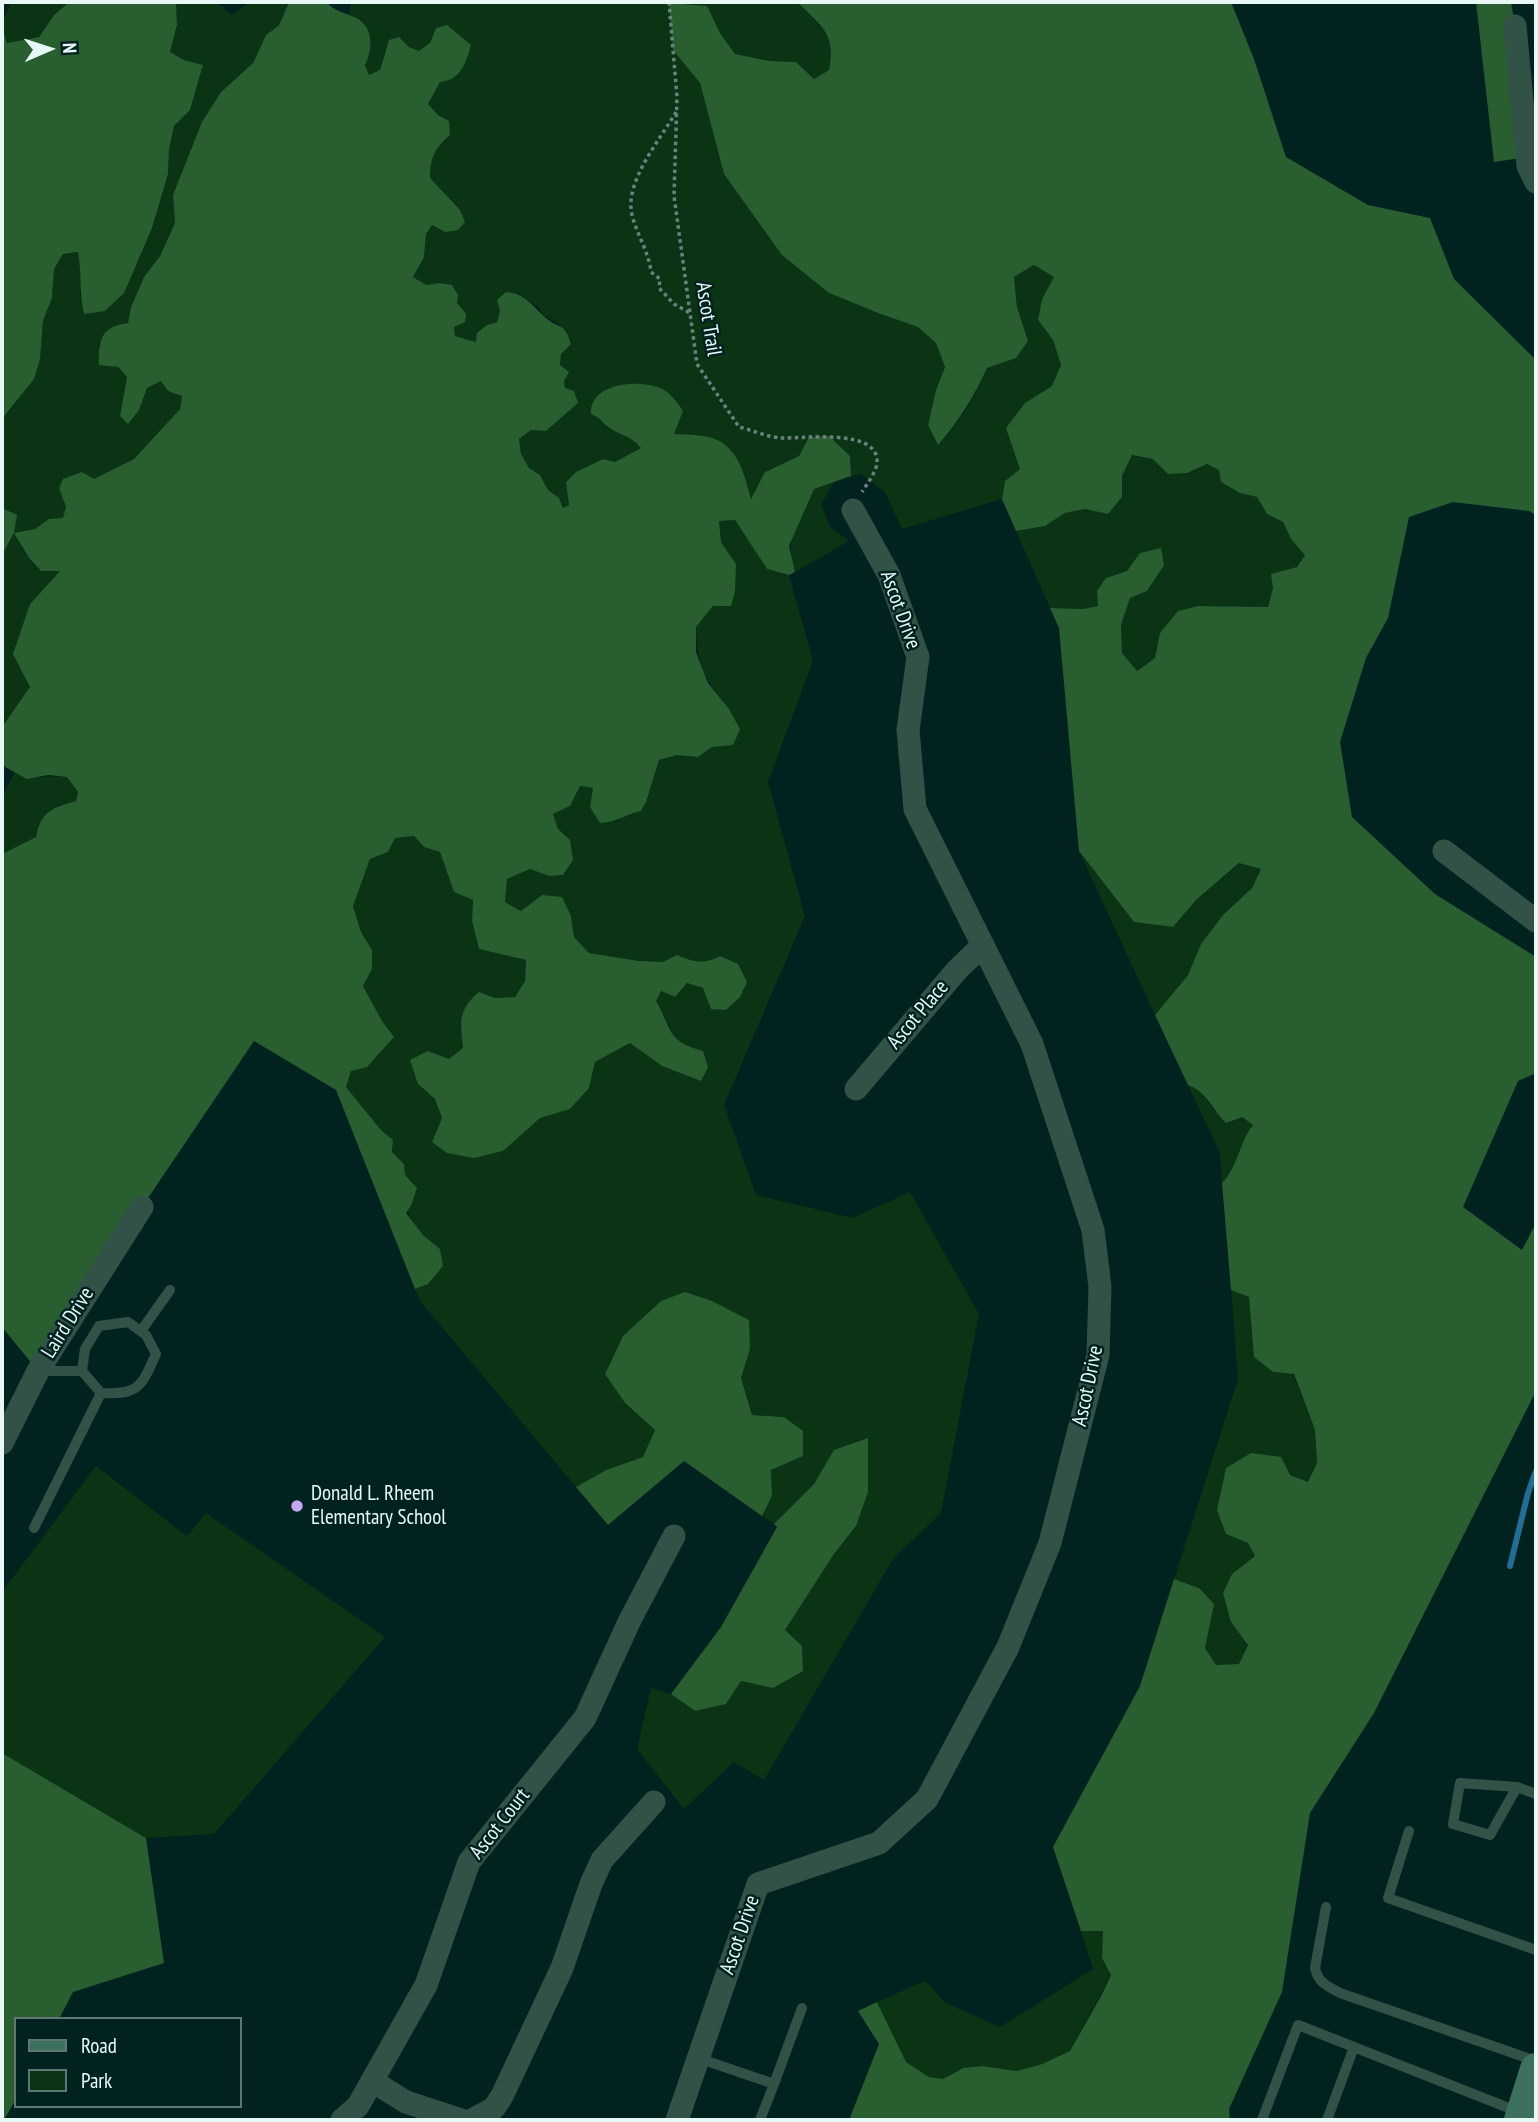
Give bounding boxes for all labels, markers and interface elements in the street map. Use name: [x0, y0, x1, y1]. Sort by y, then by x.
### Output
north arrow: [14, 14, 84, 84]
text: N: [58, 42, 82, 54]
street label: Ascot Trail: [690, 280, 726, 358]
street label: Ascot Drive: [874, 567, 926, 653]
street label: Ascot Place: [882, 975, 954, 1055]
street label: Laird Drive: [36, 1283, 100, 1363]
street label: Ascot Drive: [1067, 1343, 1109, 1429]
place label: Donald L. Rheem Elementary School: [311, 1481, 446, 1531]
marker: Donald L. Rheem Elementary School: [289, 1498, 305, 1514]
street label: Ascot Court: [465, 1784, 535, 1864]
street label: Ascot Drive: [715, 1892, 765, 1978]
legend: [14, 2017, 242, 2108]
text: Road: [81, 2032, 117, 2059]
text: Park: [81, 2067, 112, 2094]

